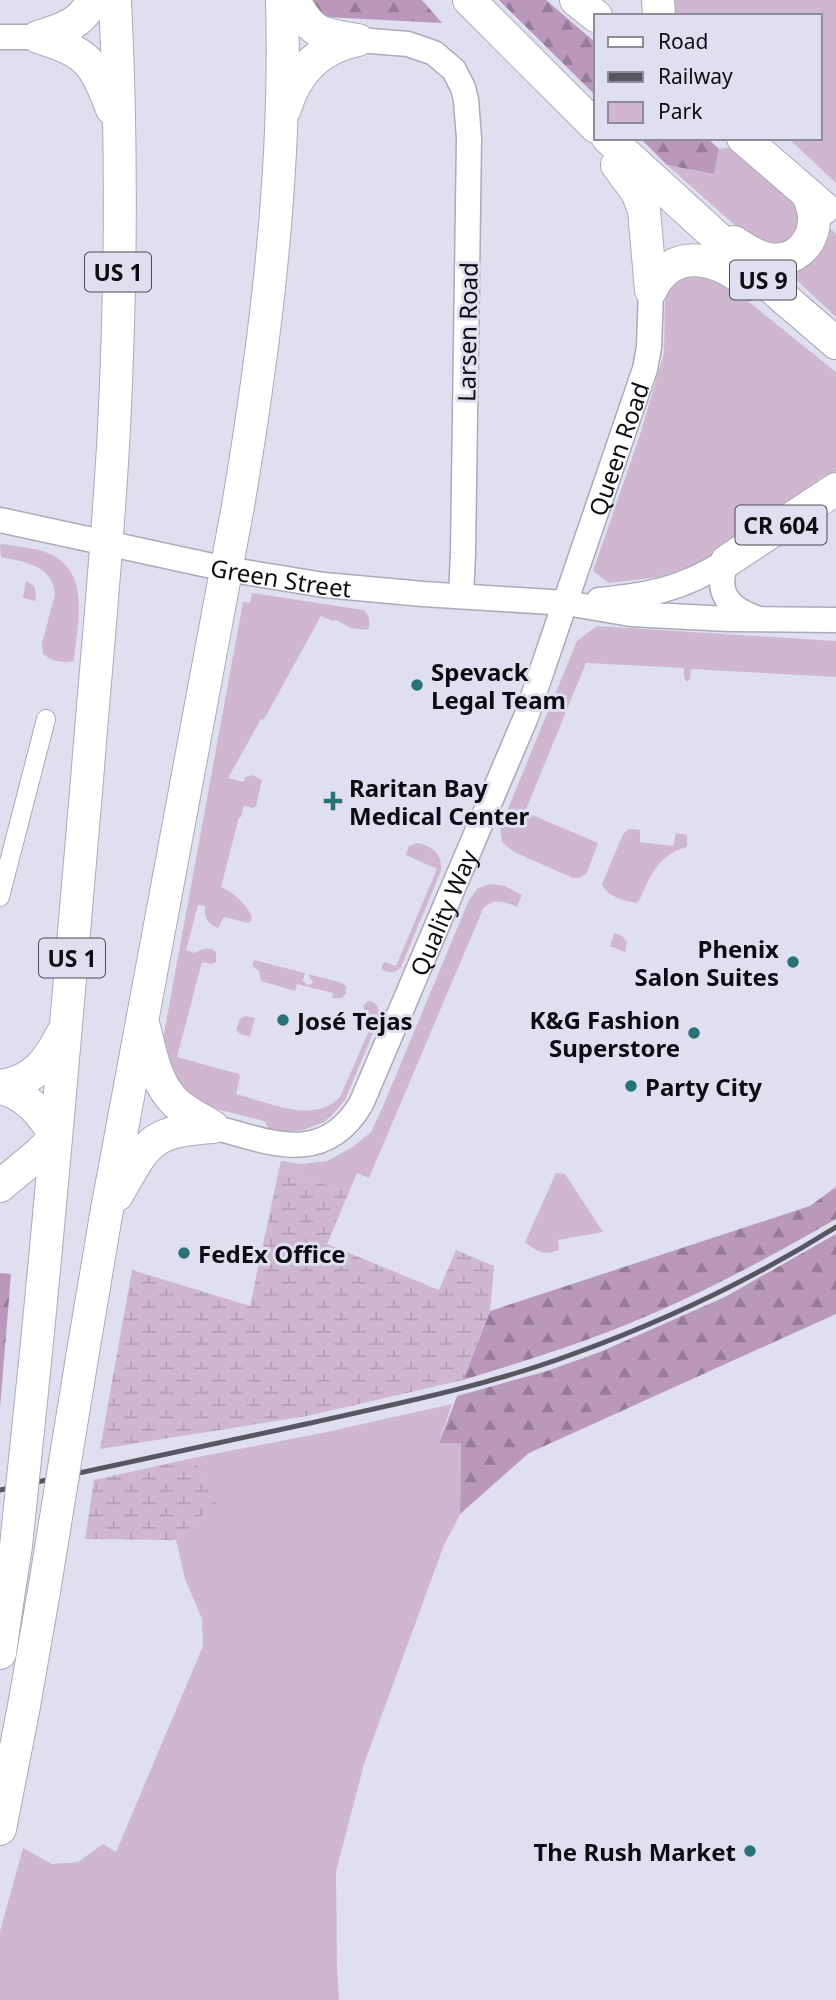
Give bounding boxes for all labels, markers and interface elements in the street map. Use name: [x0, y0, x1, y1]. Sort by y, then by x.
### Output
legend: [594, 14, 822, 140]
text: Road: [658, 27, 708, 55]
text: Railway: [658, 62, 733, 90]
text: Park: [658, 97, 703, 125]
road number: US 1: [85, 252, 151, 292]
road number: US 9: [730, 260, 796, 300]
street label: Larsen Road: [449, 262, 485, 402]
street label: Queen Road: [580, 377, 656, 520]
road number: CR 604: [736, 505, 826, 544]
street label: Green Street: [208, 550, 353, 604]
place label: Spevack Legal Team: [431, 655, 566, 716]
marker: Spevack Legal Team: [409, 677, 425, 693]
place label: Raritan Bay Medical Center: [349, 771, 530, 832]
marker: Raritan Bay Medical Center: [323, 791, 343, 811]
street label: Quality Way: [401, 844, 484, 981]
place label: Phenix Salon Suites: [635, 932, 779, 993]
road number: US 1: [39, 939, 105, 978]
marker: Phenix Salon Suites: [785, 954, 801, 970]
place label: K&G Fashion Superstore: [529, 1003, 680, 1064]
place label: José Tejas: [295, 1004, 413, 1037]
marker: José Tejas: [275, 1012, 291, 1028]
marker: K&G Fashion Superstore: [686, 1025, 702, 1041]
place label: Party City: [645, 1070, 762, 1103]
marker: Party City: [623, 1078, 639, 1094]
place label: FedEx Office: [198, 1237, 346, 1270]
marker: FedEx Office: [176, 1245, 192, 1261]
place label: The Rush Market: [533, 1835, 736, 1868]
marker: The Rush Market: [742, 1843, 758, 1859]

